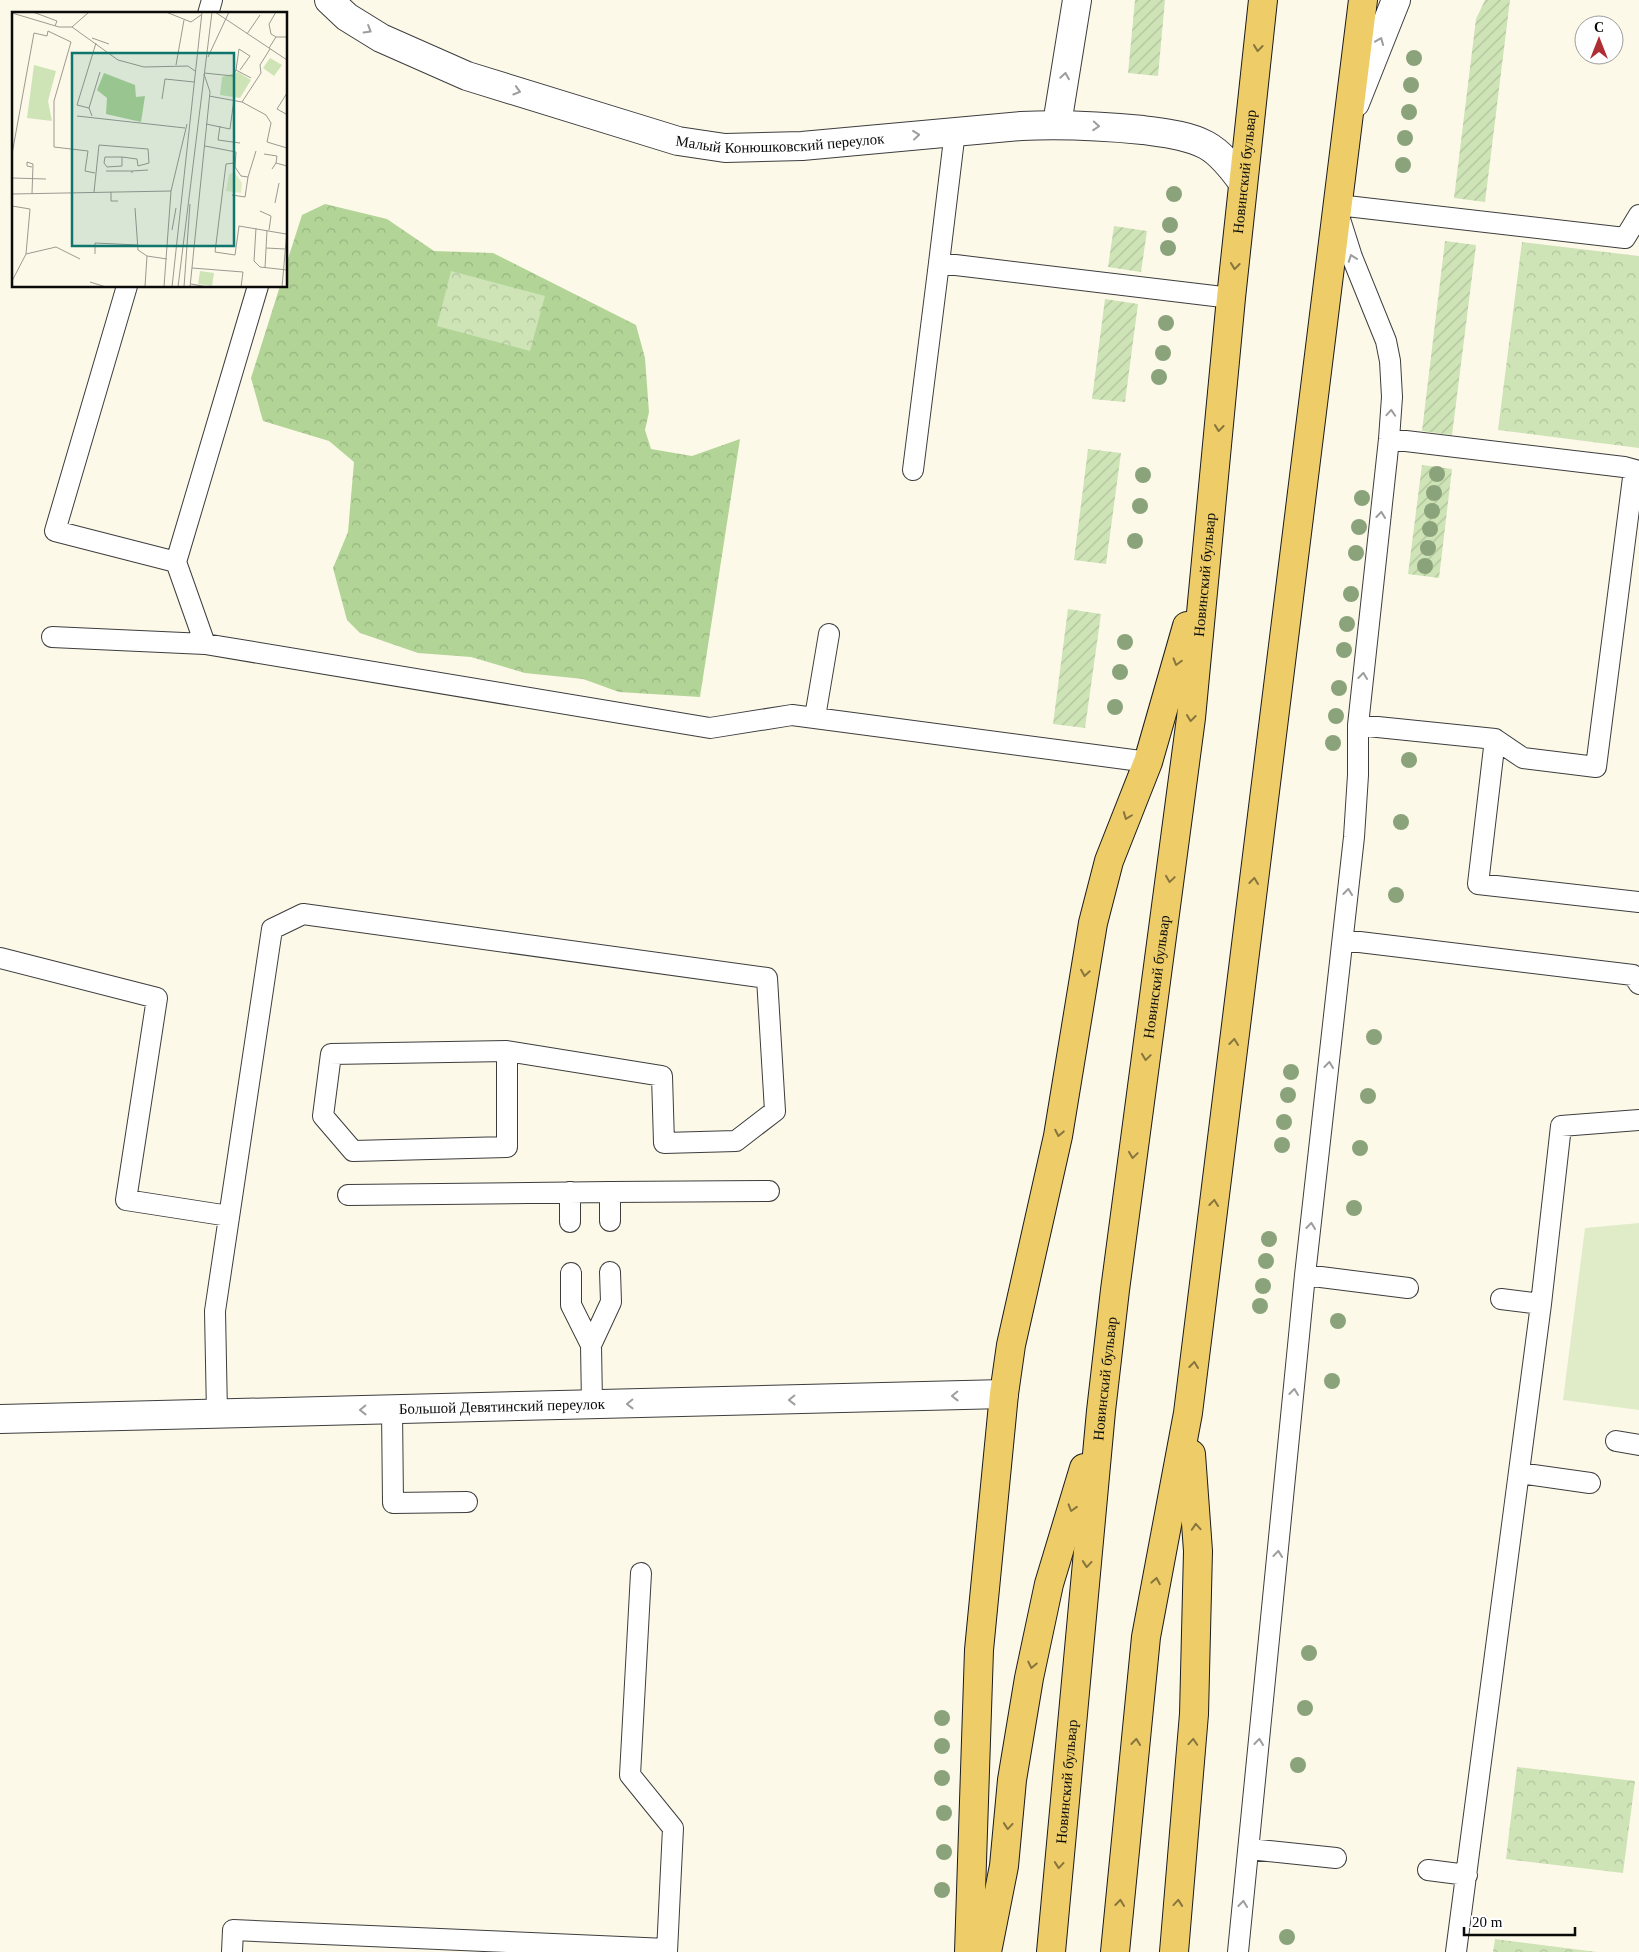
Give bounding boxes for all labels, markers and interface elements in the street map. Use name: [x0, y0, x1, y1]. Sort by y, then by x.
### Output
inset map: [12, 12, 288, 288]
north arrow: [1574, 15, 1624, 65]
text: С: [1594, 20, 1604, 35]
one-way arrow: [362, 23, 371, 33]
one-way arrow: [1373, 37, 1384, 46]
one-way arrow: [1252, 45, 1263, 53]
one-way arrow: [1059, 72, 1069, 80]
one-way arrow: [513, 86, 521, 96]
street label: Новинский бульвар: [1230, 109, 1259, 235]
one-way arrow: [1092, 120, 1100, 131]
street label: Малый Конюшковский переулок: [675, 130, 886, 156]
one-way arrow: [913, 130, 921, 141]
one-way arrow: [1348, 254, 1358, 263]
one-way arrow: [1230, 263, 1241, 271]
one-way arrow: [1385, 409, 1396, 417]
one-way arrow: [1214, 424, 1225, 432]
one-way arrow: [1375, 510, 1386, 518]
street label: Новинский бульвар: [1191, 512, 1219, 638]
one-way arrow: [1172, 657, 1183, 666]
one-way arrow: [1357, 672, 1368, 680]
one-way arrow: [1186, 714, 1197, 722]
one-way arrow: [1123, 811, 1133, 820]
one-way arrow: [1165, 875, 1176, 883]
one-way arrow: [1248, 877, 1259, 885]
one-way arrow: [1342, 887, 1353, 895]
street label: Новинский бульвар: [1140, 914, 1173, 1040]
one-way arrow: [1080, 969, 1091, 977]
one-way arrow: [1228, 1038, 1239, 1046]
one-way arrow: [1142, 1053, 1152, 1062]
one-way arrow: [1323, 1061, 1334, 1069]
one-way arrow: [1054, 1129, 1064, 1138]
one-way arrow: [1129, 1150, 1139, 1159]
one-way arrow: [1208, 1199, 1219, 1207]
one-way arrow: [1305, 1222, 1316, 1230]
street label: Новинский бульвар: [1090, 1316, 1120, 1441]
one-way arrow: [1188, 1360, 1199, 1368]
one-way arrow: [1288, 1388, 1299, 1396]
one-way arrow: [951, 1390, 959, 1401]
one-way arrow: [788, 1395, 796, 1405]
street label: Большой Девятинский переулок: [399, 1396, 606, 1417]
one-way arrow: [626, 1399, 634, 1409]
one-way arrow: [358, 1405, 366, 1415]
one-way arrow: [1067, 1503, 1077, 1512]
one-way arrow: [1191, 1523, 1202, 1531]
one-way arrow: [1272, 1550, 1283, 1558]
one-way arrow: [1082, 1560, 1093, 1568]
one-way arrow: [1150, 1576, 1160, 1585]
one-way arrow: [1027, 1661, 1038, 1670]
street label: Новинский бульвар: [1053, 1719, 1080, 1844]
one-way arrow: [1130, 1737, 1141, 1745]
one-way arrow: [1187, 1737, 1198, 1745]
one-way arrow: [1253, 1738, 1264, 1746]
one-way arrow: [1003, 1822, 1014, 1830]
one-way arrow: [1054, 1862, 1065, 1870]
one-way arrow: [1114, 1899, 1125, 1907]
one-way arrow: [1172, 1899, 1183, 1907]
one-way arrow: [1237, 1899, 1248, 1907]
scale bar: [1464, 1904, 1575, 1936]
text: 20 m: [1472, 1914, 1503, 1930]

